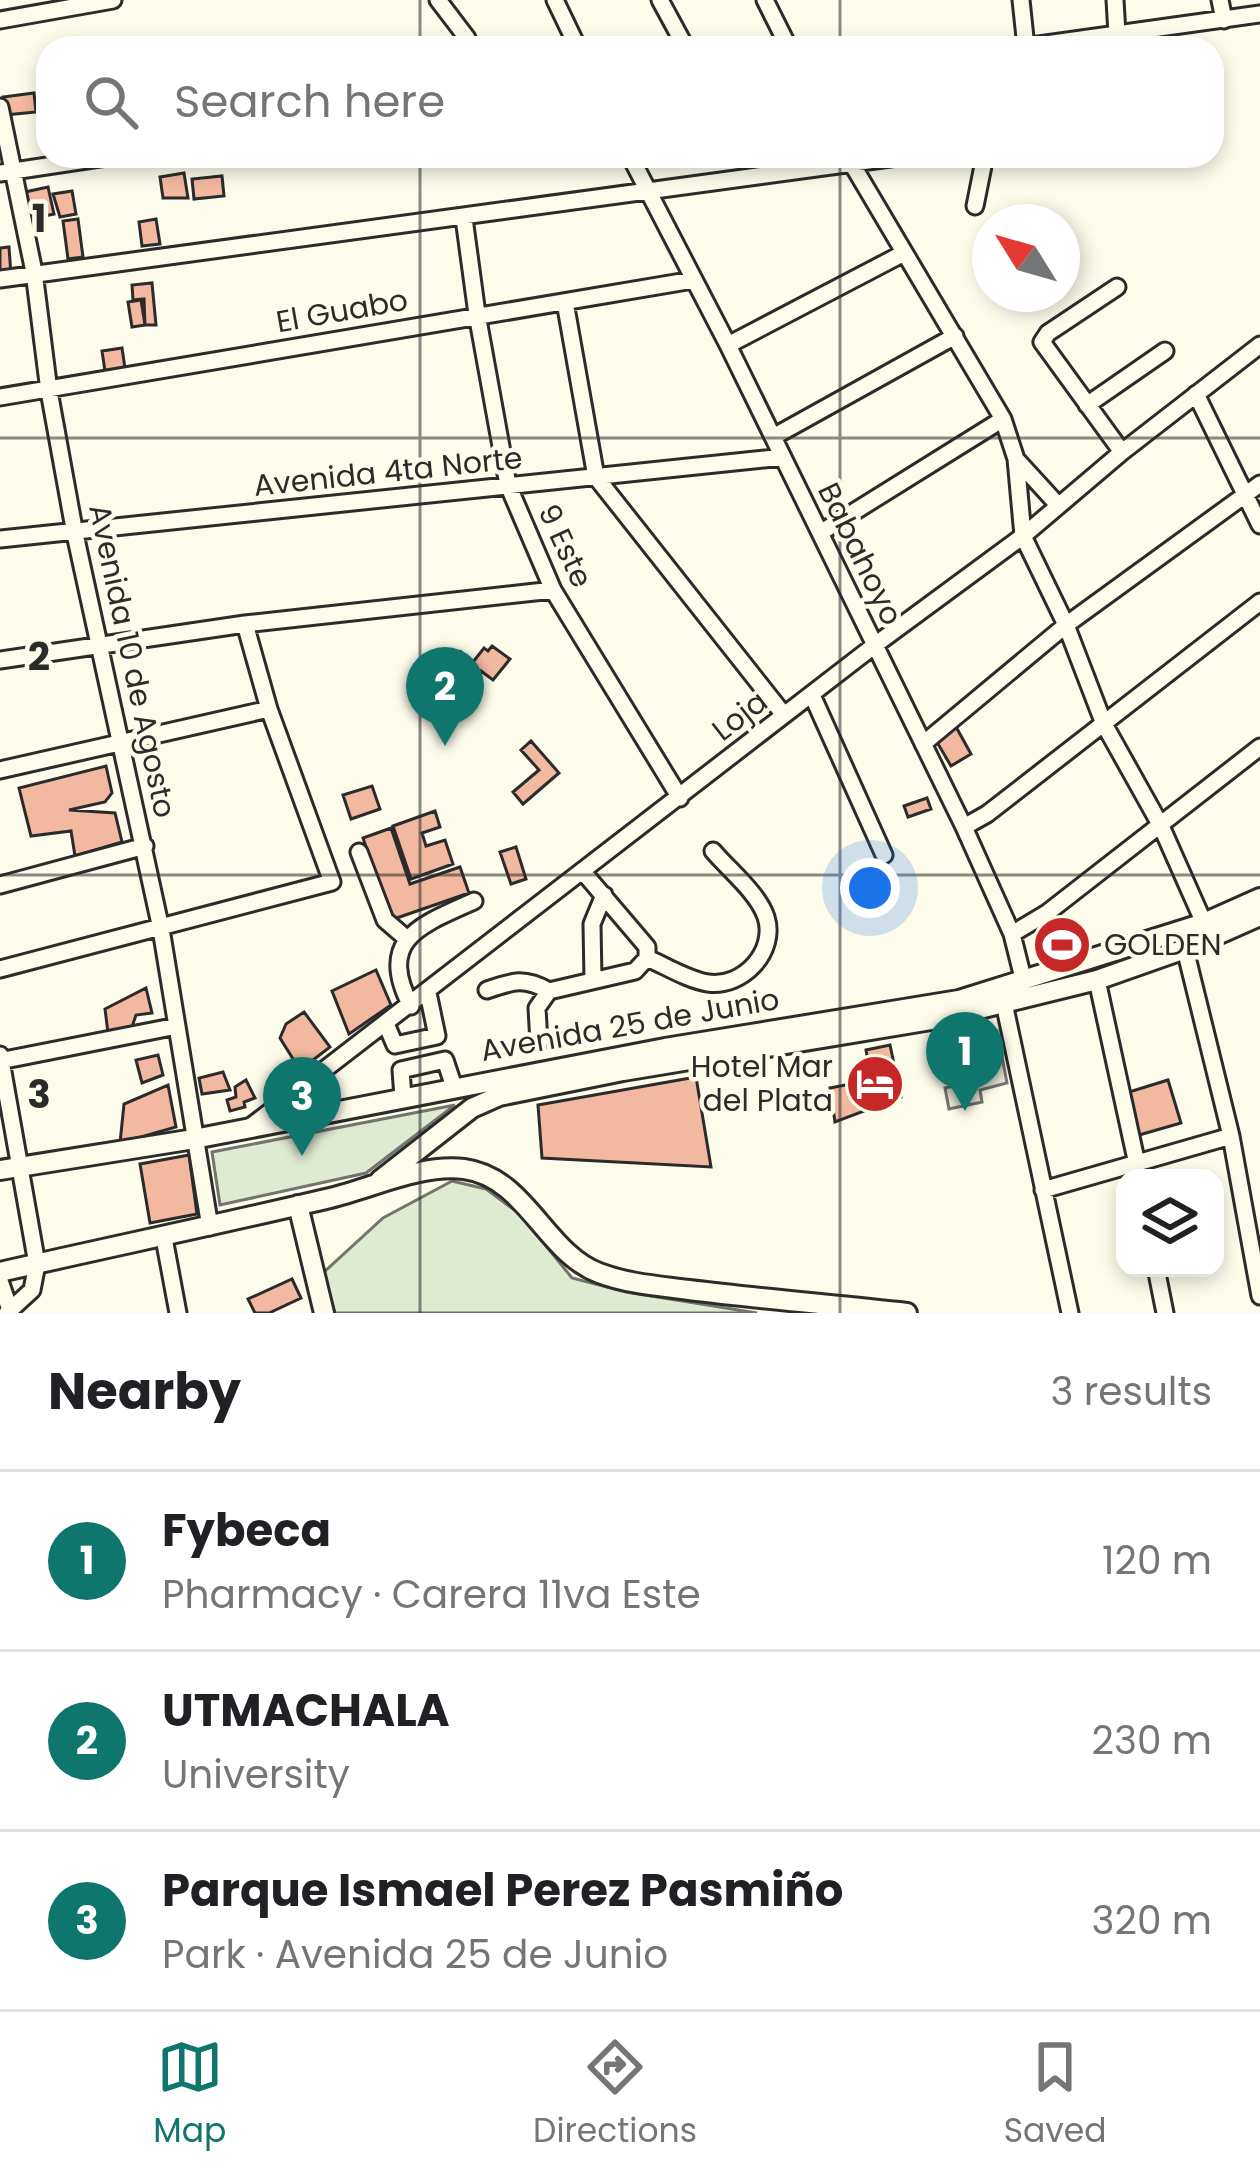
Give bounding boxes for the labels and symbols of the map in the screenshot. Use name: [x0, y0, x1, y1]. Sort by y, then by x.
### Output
text: 1: [32, 191, 46, 246]
north arrow: [972, 204, 1080, 312]
street label: El Guabo: [273, 278, 411, 343]
street label: Avenida 4ta Norte: [251, 436, 524, 507]
street label: Babahoyo: [807, 475, 913, 632]
street label: 9 Este: [527, 497, 603, 595]
street label: Avenida 10 de Agosto: [78, 500, 187, 822]
text: 2: [28, 629, 50, 684]
pin: 2: [406, 647, 484, 746]
street label: Loja: [703, 680, 777, 751]
your location: [840, 858, 900, 918]
sports icon: GOLDEN: [1031, 914, 1093, 976]
place label: GOLDEN: [1104, 923, 1222, 966]
street label: Avenida 25 de Junio: [477, 977, 783, 1072]
pin: 1: [926, 1012, 1004, 1111]
place label: Hotel Mar del Plata: [691, 1045, 833, 1122]
hotel icon: Hotel Mar del Plata: [844, 1053, 906, 1115]
pin: 3: [263, 1057, 341, 1156]
text: 3: [27, 1067, 51, 1122]

